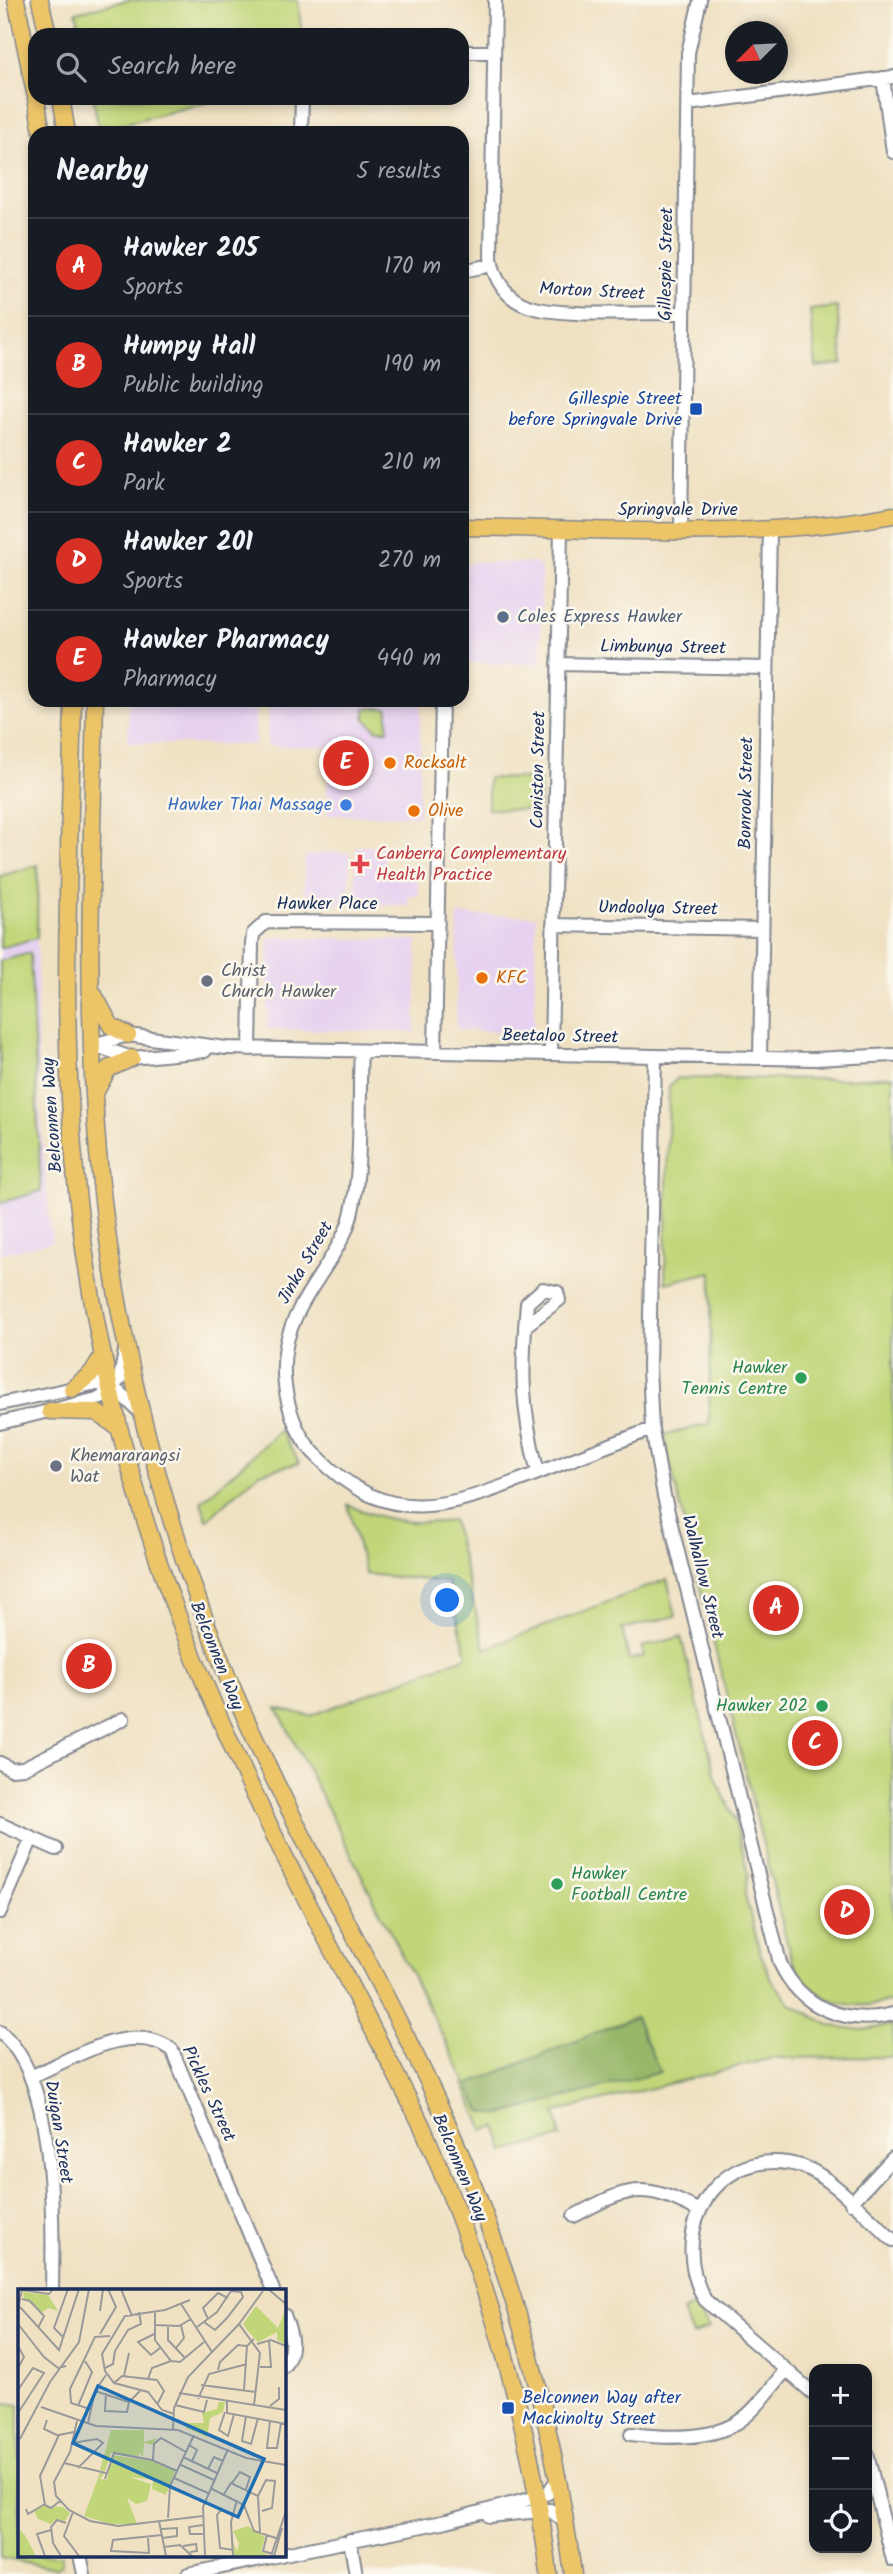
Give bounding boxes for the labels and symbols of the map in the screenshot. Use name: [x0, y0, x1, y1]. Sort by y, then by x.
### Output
north arrow: [725, 21, 788, 84]
street label: Gillespie Street: [652, 206, 683, 321]
street label: Morton Street: [538, 275, 647, 309]
place label: Gillespie Street before Springvale Drive: [508, 385, 683, 435]
marker: Gillespie Street before Springvale Drive: [688, 401, 704, 417]
street label: Springvale Drive: [618, 496, 738, 525]
place label: Coles Express Hawker: [517, 603, 683, 632]
marker: Coles Express Hawker: [495, 609, 511, 625]
street label: Limbunya Street: [600, 632, 727, 664]
street label: Coniston Street: [523, 710, 555, 829]
street label: Bonrook Street: [732, 735, 762, 850]
pin: E: [323, 737, 369, 789]
place label: Rocksalt: [404, 749, 468, 778]
marker: Rocksalt: [382, 755, 398, 771]
place label: Hawker Thai Massage: [167, 791, 332, 820]
marker: Hawker Thai Massage: [338, 797, 354, 813]
place label: Olive: [428, 797, 463, 826]
marker: Olive: [406, 803, 422, 819]
place label: Canberra Complementary Health Practice: [376, 840, 567, 890]
marker: Canberra Complementary Health Practice: [350, 854, 370, 874]
street label: Hawker Place: [276, 890, 378, 919]
street label: Undoolya Street: [598, 893, 719, 925]
place label: Christ Church Hawker: [221, 957, 337, 1007]
place label: KFC: [496, 964, 527, 993]
marker: KFC: [474, 970, 490, 986]
marker: Christ Church Hawker: [199, 973, 215, 989]
street label: Beetaloo Street: [501, 1021, 620, 1053]
street label: Belconnen Way: [34, 1056, 71, 1173]
street label: Jinka Street: [270, 1215, 342, 1310]
place label: Hawker Tennis Centre: [681, 1354, 788, 1404]
marker: Hawker Tennis Centre: [793, 1370, 809, 1386]
place label: Khemararangsi Wat: [70, 1442, 181, 1492]
marker: Khemararangsi Wat: [48, 1458, 64, 1474]
street label: Walhallow Street: [673, 1512, 732, 1643]
pin: A: [753, 1582, 799, 1634]
your location: [430, 1583, 464, 1617]
street label: Belconnen Way: [181, 1597, 251, 1715]
pin: B: [66, 1640, 112, 1692]
place label: Hawker 202: [716, 1692, 808, 1721]
marker: Hawker 202: [814, 1698, 830, 1714]
pin: C: [792, 1717, 838, 1769]
place label: Hawker Football Centre: [571, 1860, 687, 1910]
marker: Hawker Football Centre: [549, 1876, 565, 1892]
pin: D: [824, 1886, 870, 1938]
street label: Pickles Street: [173, 2041, 243, 2148]
street label: Duigan Street: [36, 2078, 81, 2187]
street label: Belconnen Way: [423, 2109, 495, 2227]
inset map: [18, 2289, 285, 2556]
place label: Belconnen Way after Mackinolty Street: [522, 2384, 682, 2434]
marker: Belconnen Way after Mackinolty Street: [500, 2400, 516, 2416]

